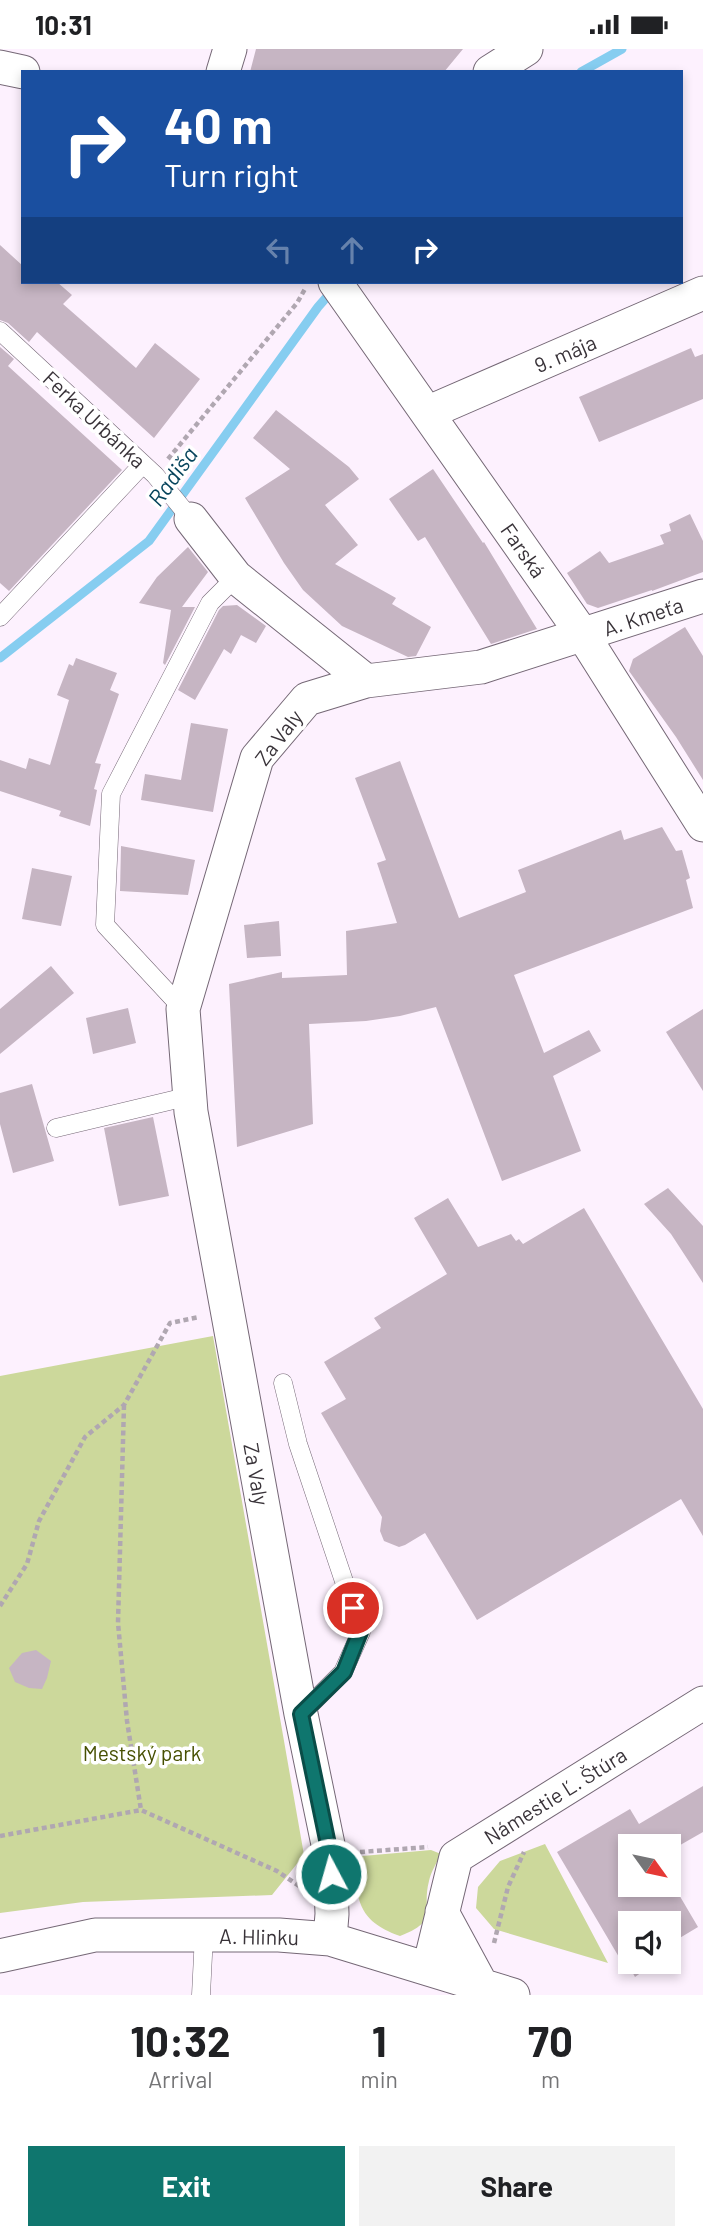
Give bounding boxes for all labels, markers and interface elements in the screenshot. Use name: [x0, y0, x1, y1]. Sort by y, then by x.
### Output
text: 10:31: [35, 9, 92, 40]
text: 40 m: [164, 95, 272, 154]
icon: right: [49, 98, 140, 189]
text: Turn right: [164, 155, 299, 193]
icon: left: [260, 231, 298, 269]
icon: ahead: [333, 231, 371, 269]
icon: right: [406, 231, 444, 269]
street label: 9. mája: [530, 329, 600, 377]
street label: Ferka Urbánka: [39, 365, 151, 473]
water label: Radiša: [141, 441, 203, 511]
street label: Farská: [496, 518, 552, 582]
street label: A. Kmeťa: [600, 591, 686, 641]
street label: Za Valy: [249, 704, 307, 770]
street label: Za Valy: [239, 1441, 275, 1508]
pin: [323, 1578, 383, 1638]
icon: arrive: [334, 1589, 372, 1627]
park label: Mestský park: [83, 1740, 201, 1765]
street label: Námestie Ľ. Štúra: [479, 1741, 631, 1849]
north arrow: [618, 1834, 681, 1897]
map controls: [618, 1834, 681, 1974]
position arrow: [294, 1837, 368, 1911]
button: sound: [618, 1911, 681, 1974]
street label: A. Hlinku: [219, 1923, 299, 1949]
text: 10:32: [130, 2015, 230, 2065]
text: 1: [372, 2015, 387, 2065]
text: 70: [528, 2015, 573, 2065]
text: Arrival: [148, 2065, 212, 2093]
text: min: [361, 2065, 398, 2093]
text: m: [541, 2065, 560, 2093]
button: Exit: [28, 2146, 345, 2226]
button: Share: [359, 2146, 675, 2226]

